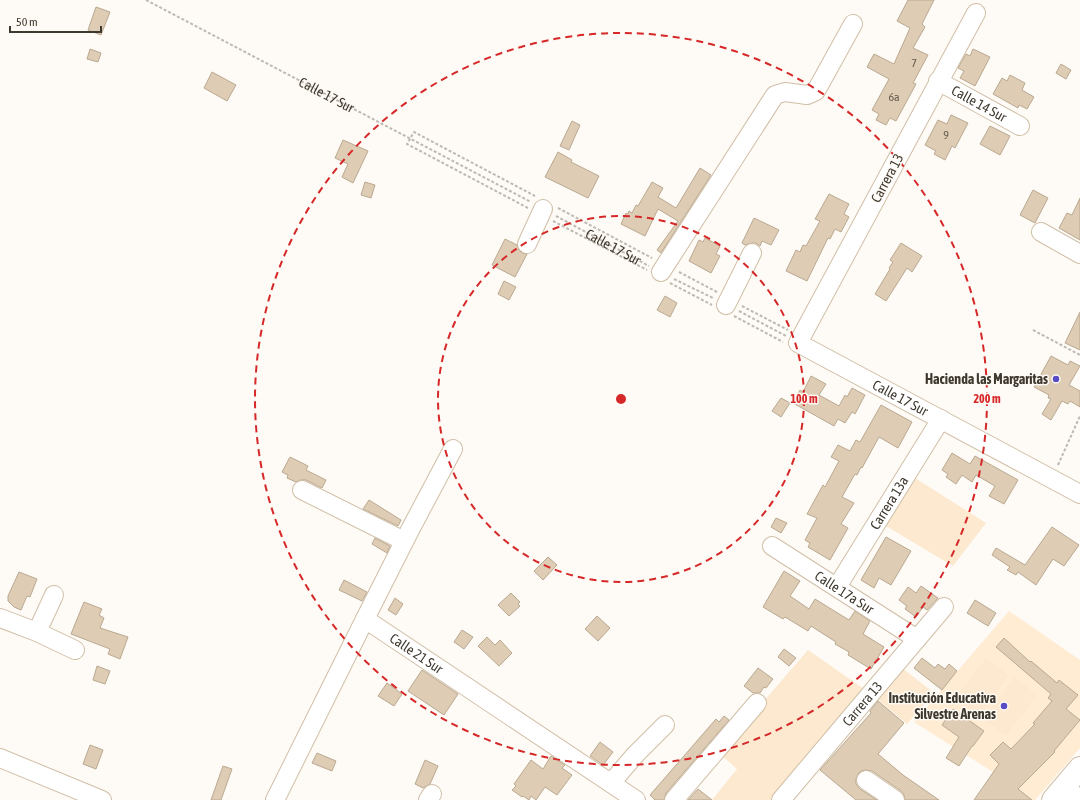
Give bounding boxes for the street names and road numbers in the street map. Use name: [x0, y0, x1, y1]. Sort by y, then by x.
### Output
street label: Calle 17 Sur: [296, 74, 358, 116]
street label: Calle 14 Sur: [949, 82, 1010, 126]
street label: Carrera 13: [868, 151, 906, 205]
street label: Calle 17 Sur: [583, 225, 644, 269]
street label: Calle 17 Sur: [870, 376, 931, 419]
street label: Carrera 13a: [867, 473, 912, 532]
street label: Calle 17a Sur: [812, 568, 878, 618]
street label: Calle 21 Sur: [387, 630, 447, 677]
street label: Carrera 13: [839, 678, 885, 729]

